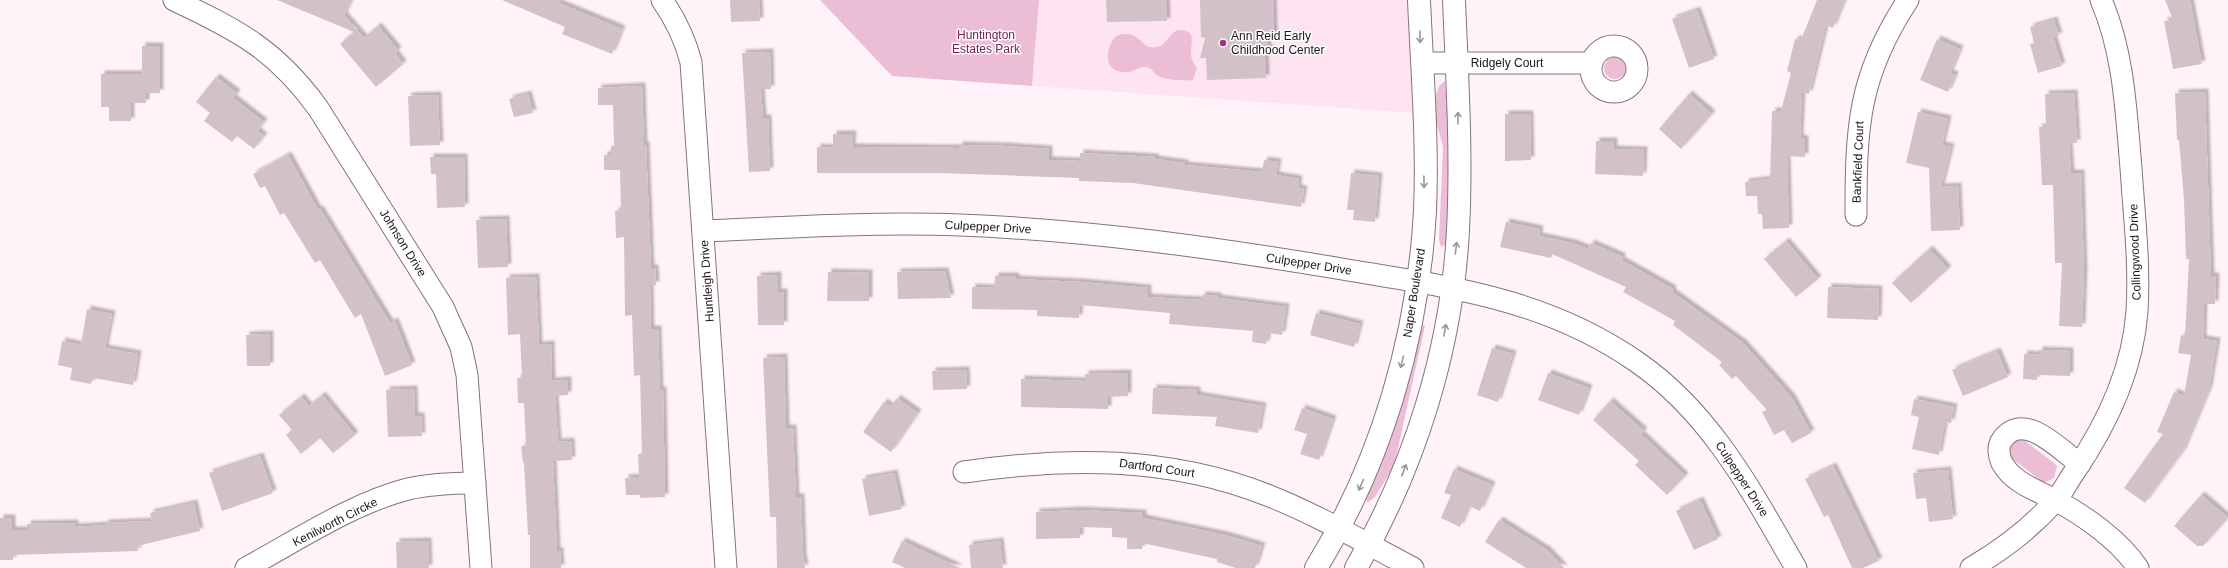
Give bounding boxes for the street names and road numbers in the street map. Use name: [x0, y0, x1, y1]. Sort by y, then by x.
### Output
street label: Ridgely Court: [1471, 56, 1544, 70]
street label: Bankfield Court: [1850, 120, 1866, 203]
street label: Collingwood Drive: [2126, 203, 2144, 301]
street label: Johnson Drive: [377, 207, 429, 280]
street label: Culpepper Drive: [944, 218, 1032, 236]
street label: Huntleigh Drive: [697, 239, 717, 322]
street label: Naper Boulevard: [1400, 247, 1428, 339]
street label: Culpepper Drive: [1265, 250, 1353, 278]
street label: Culpepper Drive: [1713, 439, 1772, 519]
street label: Dartford Court: [1118, 456, 1196, 480]
street label: Kenilworth Circke: [290, 494, 380, 549]

